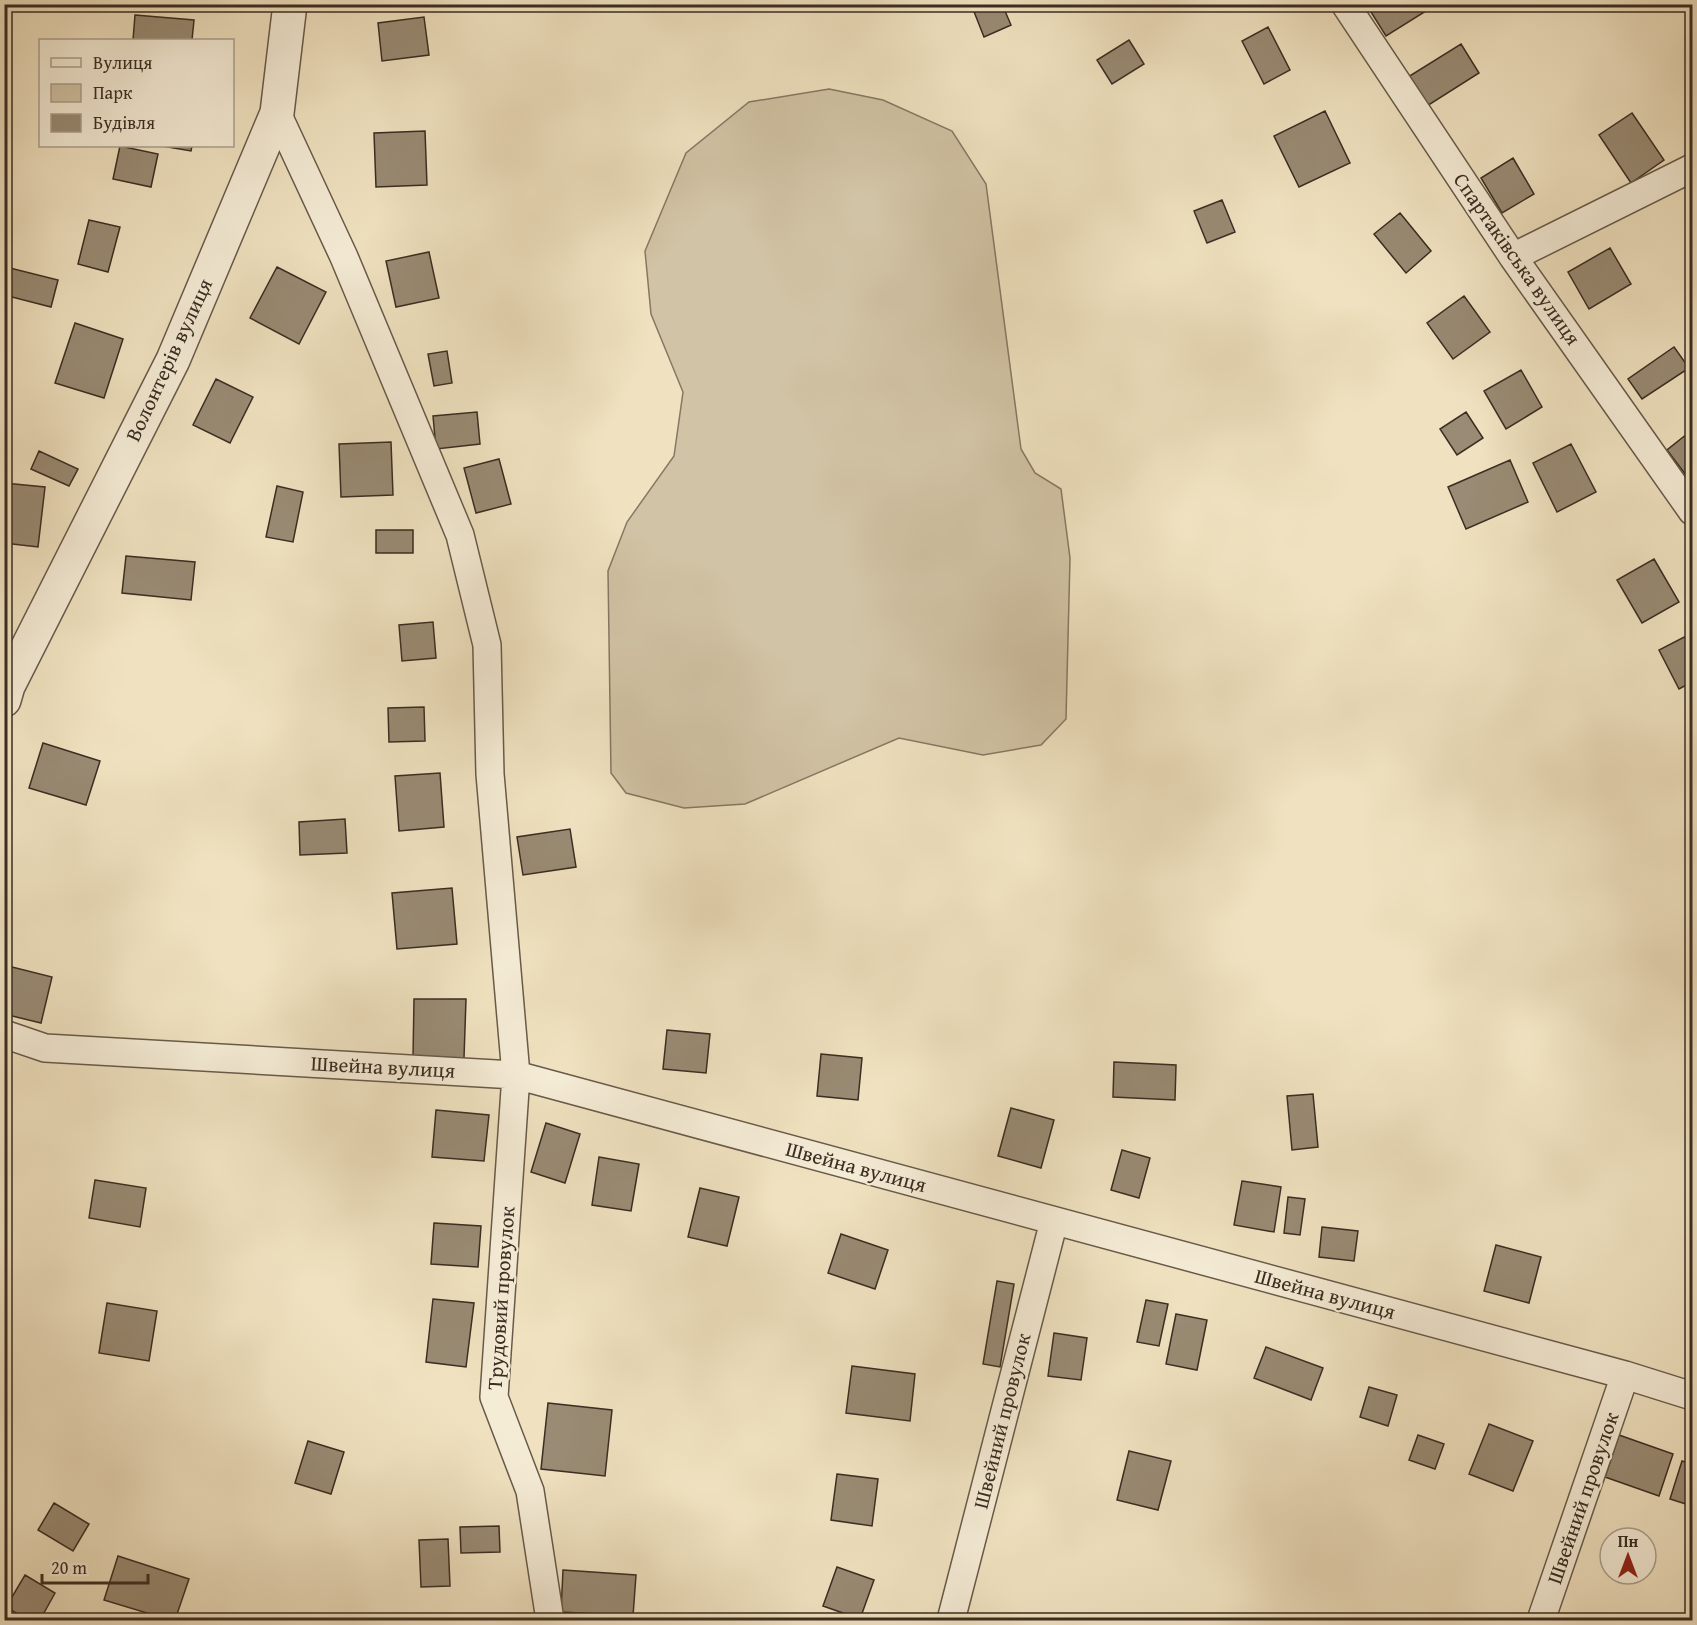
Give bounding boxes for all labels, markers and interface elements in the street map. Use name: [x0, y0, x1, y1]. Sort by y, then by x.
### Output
legend: [39, 39, 234, 147]
text: Вулиця: [93, 49, 152, 76]
text: Парк: [93, 79, 133, 106]
text: Будівля: [93, 109, 155, 136]
street label: Спартаківська вулиця: [1446, 166, 1589, 352]
street label: Волонтерів вулиця: [117, 273, 220, 446]
street label: Швейна вулиця: [310, 1047, 456, 1086]
street label: Швейна вулиця: [782, 1133, 930, 1200]
street label: Трудовий провулок: [479, 1205, 522, 1391]
street label: Швейна вулиця: [1251, 1260, 1399, 1327]
street label: Швейний провулок: [965, 1330, 1038, 1512]
street label: Швейний провулок: [1539, 1408, 1626, 1588]
north arrow: [1598, 1526, 1658, 1586]
text: Пн: [1618, 1529, 1638, 1553]
scale bar: [42, 1547, 148, 1585]
text: 20 m: [51, 1554, 87, 1581]

